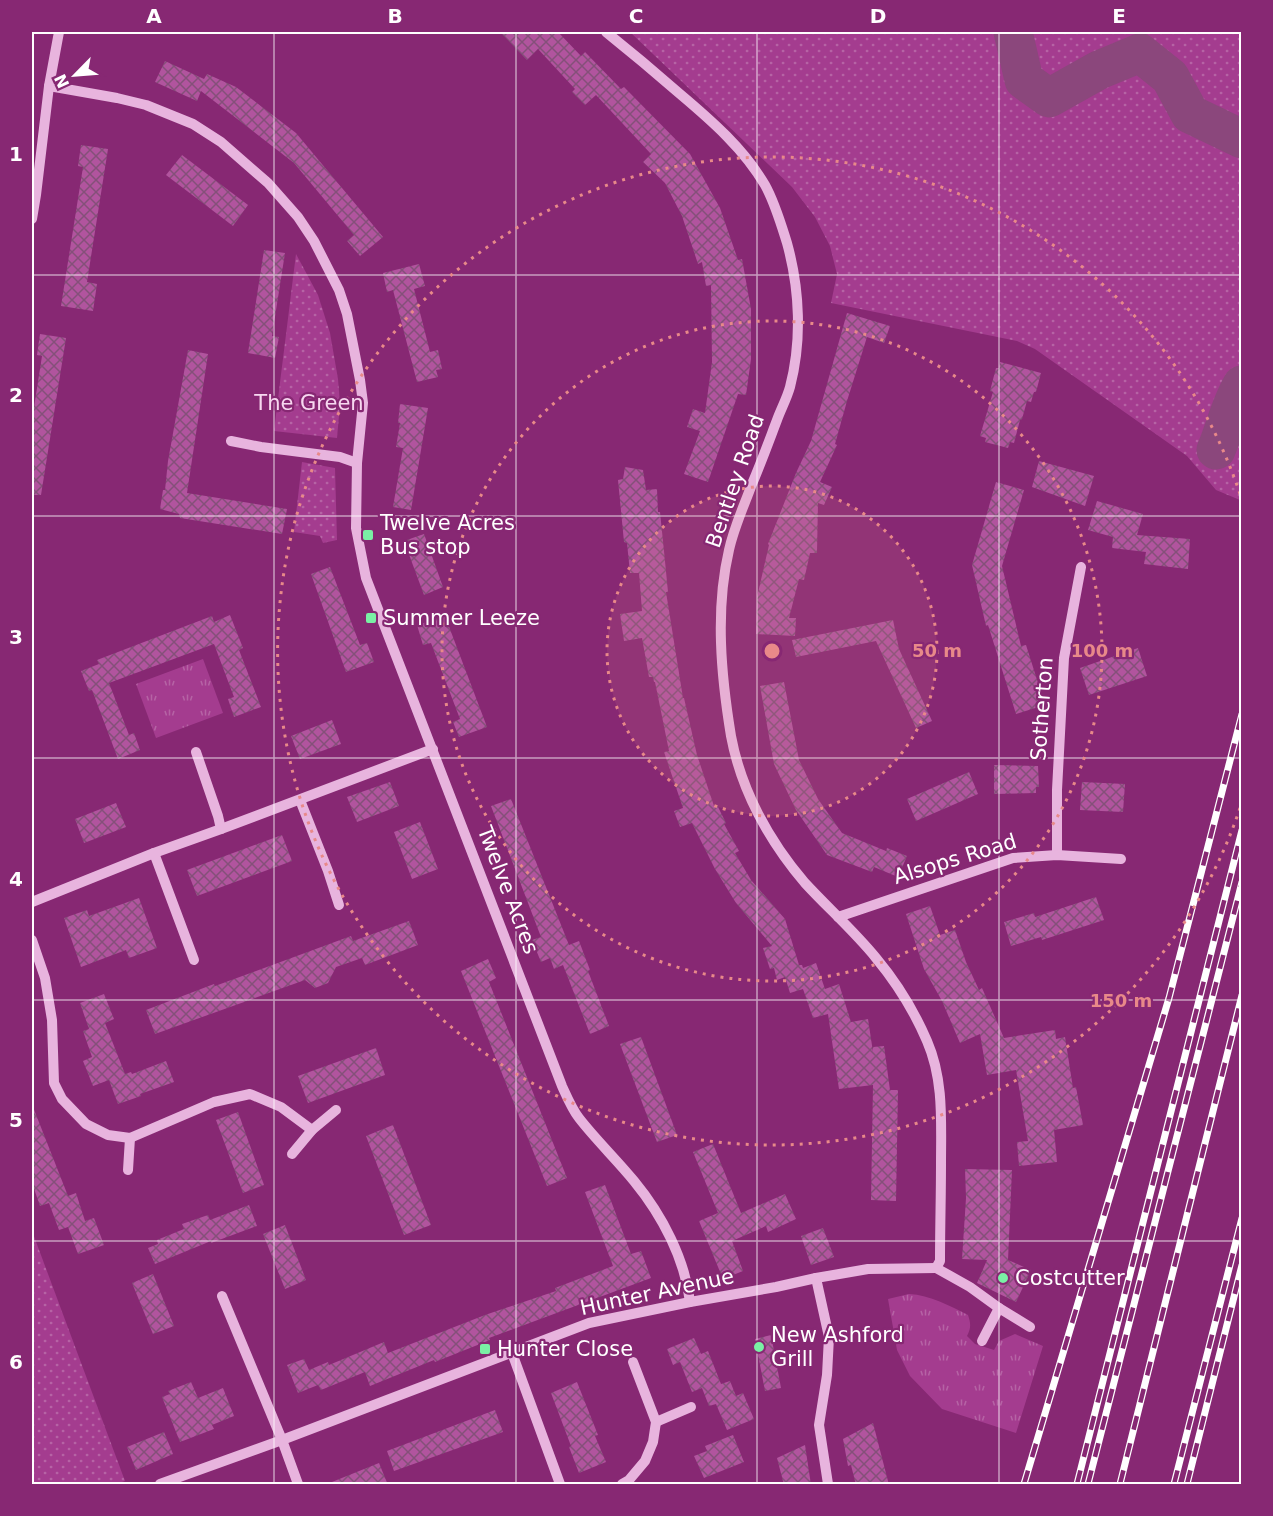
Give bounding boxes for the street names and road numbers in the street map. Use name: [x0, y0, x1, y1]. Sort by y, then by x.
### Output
street label: Bentley Road: [701, 411, 769, 551]
street label: Sotherton: [1026, 656, 1058, 762]
street label: Twelve Acres: [472, 822, 543, 957]
street label: Alsops Road: [890, 829, 1020, 889]
street label: Hunter Avenue: [578, 1264, 736, 1320]

